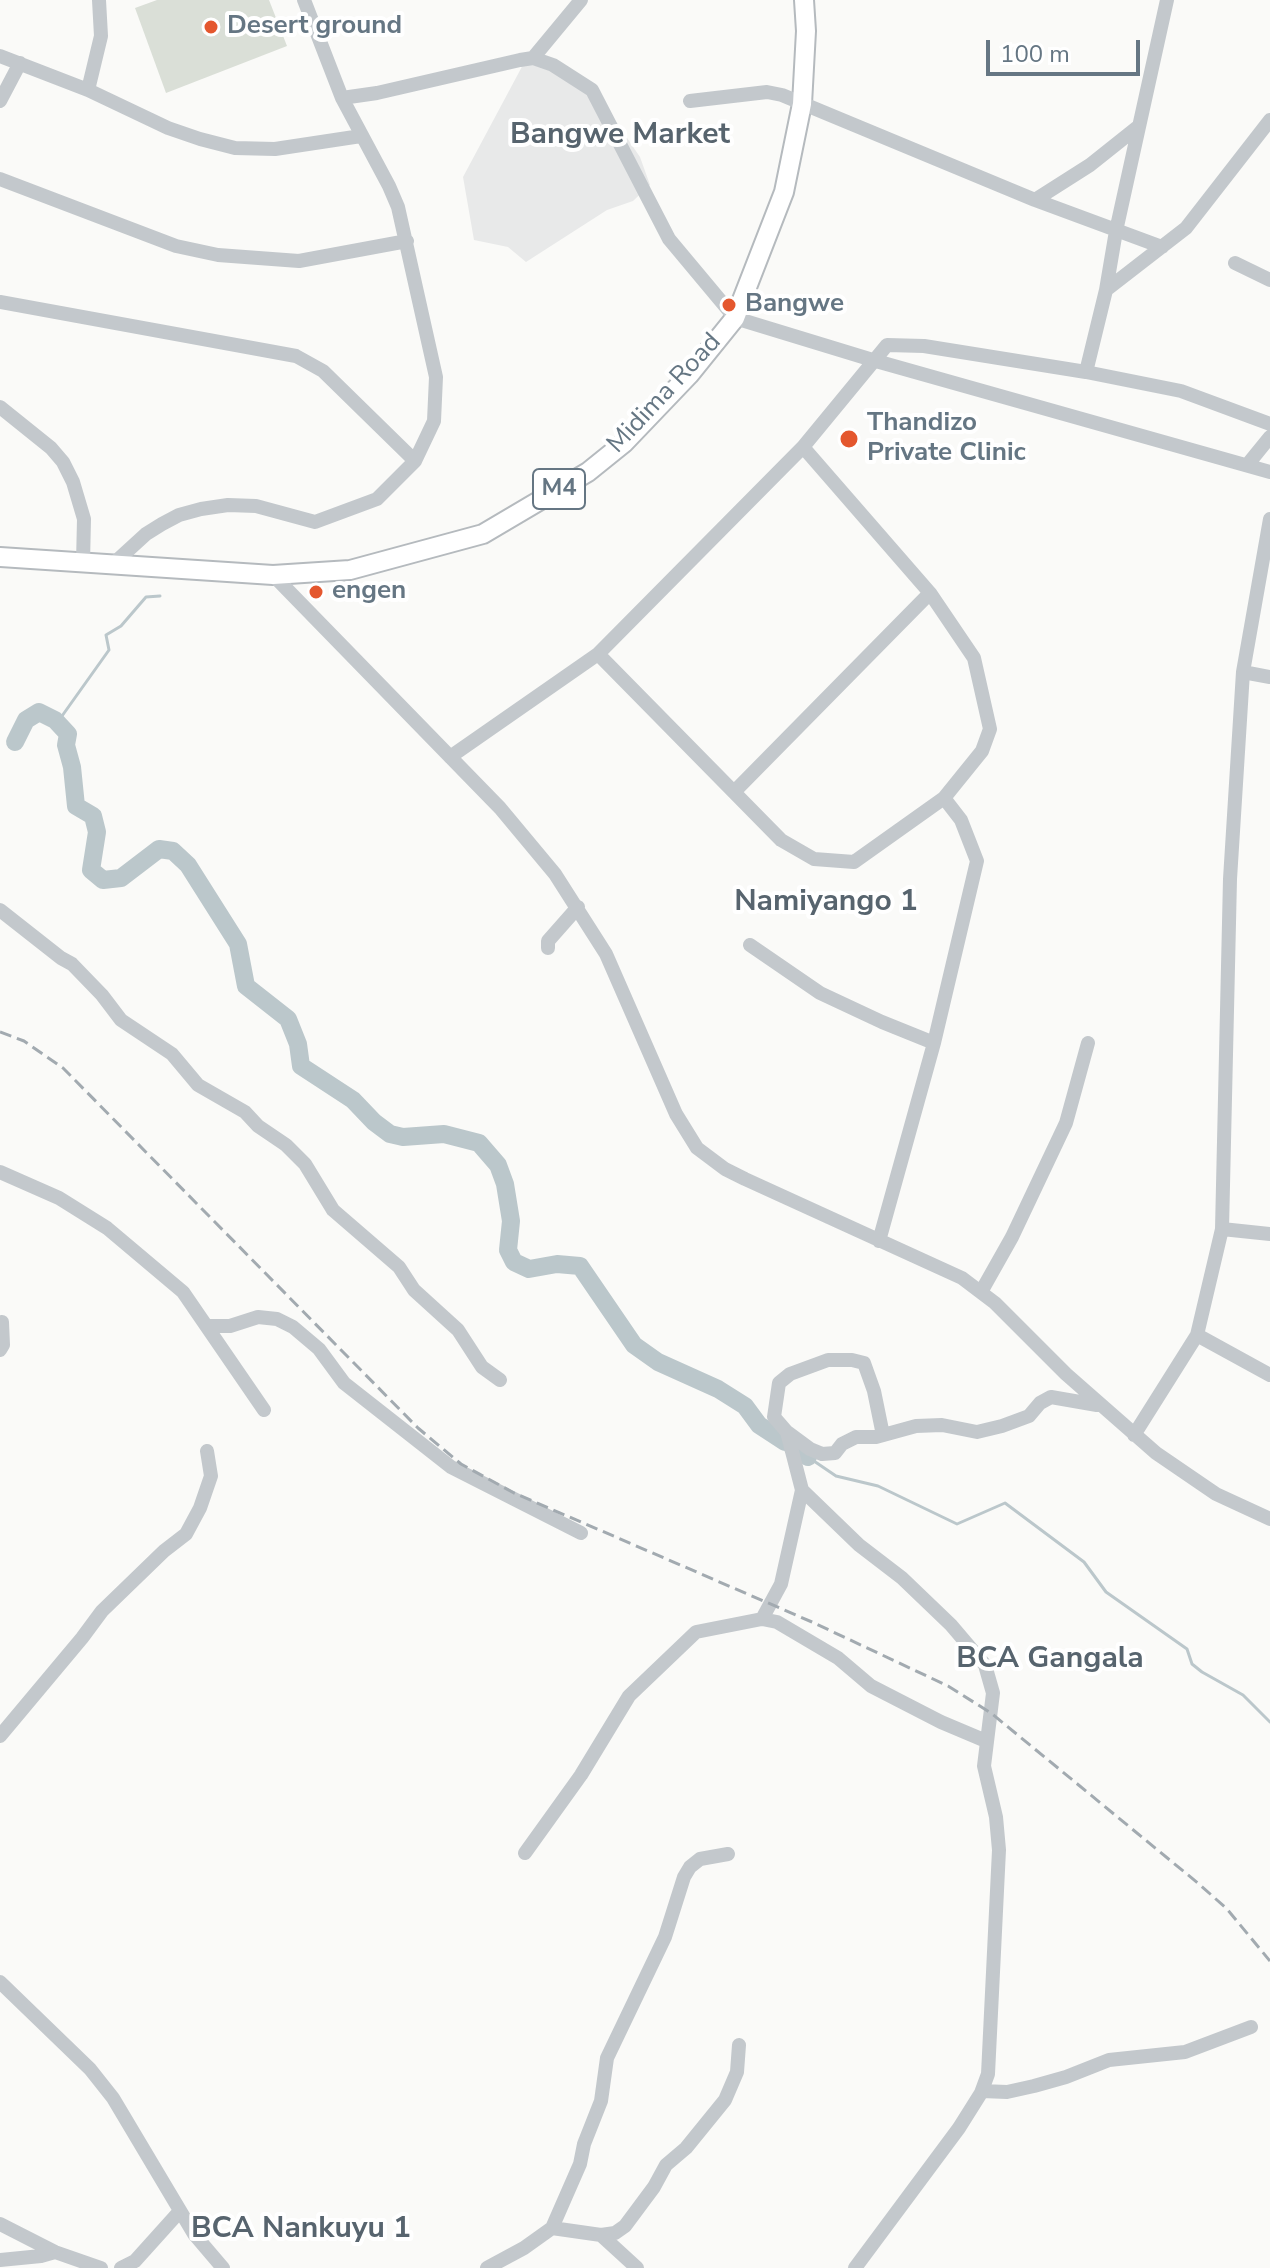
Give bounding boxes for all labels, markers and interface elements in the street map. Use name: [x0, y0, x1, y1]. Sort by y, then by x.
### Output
place label: Desert ground: [227, 11, 402, 43]
marker: Desert ground: [202, 18, 220, 36]
scale bar: [990, 24, 1144, 74]
text: 100 m: [1000, 38, 1070, 70]
district label: Bangwe Market: [510, 118, 730, 154]
place label: Bangwe: [745, 289, 844, 321]
marker: Bangwe: [720, 296, 738, 314]
street label: Midima Road: [602, 328, 728, 460]
place label: Thandizo Private Clinic: [867, 408, 1026, 470]
marker: Thandizo Private Clinic: [838, 428, 860, 450]
road number: M4: [533, 469, 585, 509]
place label: engen: [332, 576, 406, 608]
marker: engen: [307, 583, 325, 601]
district label: Namiyango 1: [734, 885, 918, 921]
district label: BCA Gangala: [956, 1642, 1144, 1678]
district label: BCA Nankuyu 1: [191, 2212, 411, 2248]

